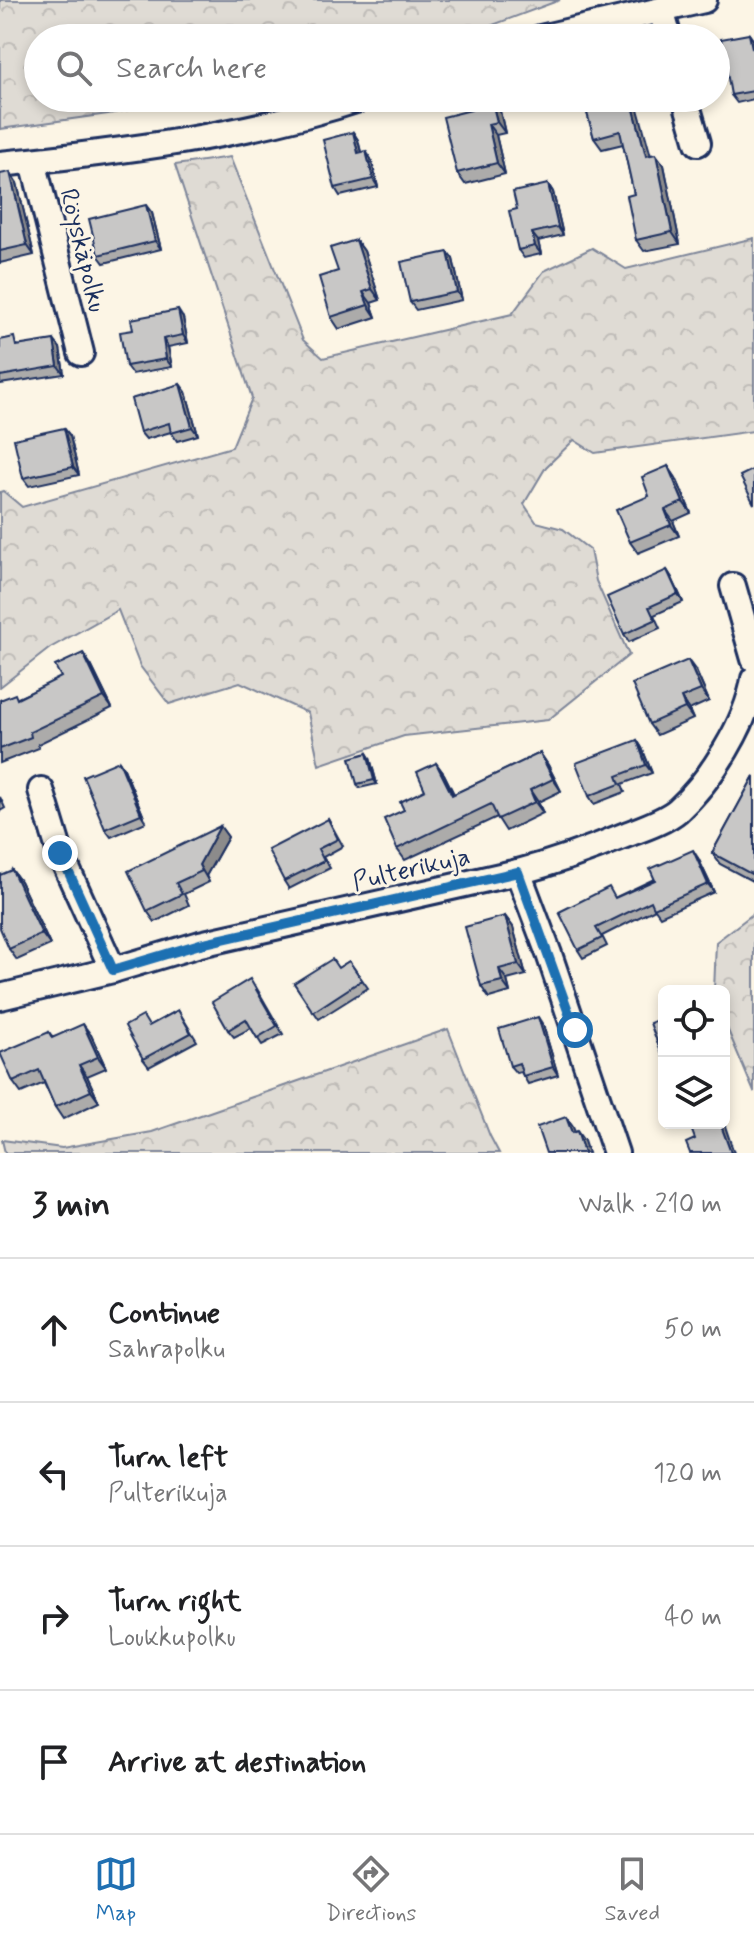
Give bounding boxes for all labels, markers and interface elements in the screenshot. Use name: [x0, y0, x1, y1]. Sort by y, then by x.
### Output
search box: [24, 24, 730, 112]
icon: search: [52, 46, 96, 90]
text: Search here: [116, 49, 267, 88]
street label: Röyskäpolku: [50, 185, 114, 316]
route end: [42, 835, 78, 871]
street label: Pulterikuja: [349, 840, 474, 900]
map controls: [658, 985, 730, 1129]
button: locate: [658, 985, 730, 1057]
route start: [557, 1012, 593, 1048]
button: layers: [658, 1057, 730, 1129]
text: 3 min: [32, 1183, 110, 1228]
text: Walk · 210 m: [579, 1188, 722, 1222]
text: Continue: [108, 1294, 220, 1333]
icon: ahead: [32, 1308, 76, 1352]
text: 50 m: [664, 1313, 722, 1347]
text: Sahrapolku: [108, 1333, 225, 1367]
text: Turn left: [108, 1438, 228, 1477]
icon: left: [32, 1452, 76, 1496]
text: 120 m: [653, 1457, 722, 1491]
text: Pulterikuja: [108, 1477, 228, 1511]
text: Turn right: [108, 1582, 241, 1621]
icon: right: [32, 1596, 76, 1640]
text: 40 m: [664, 1601, 722, 1635]
text: Loukkupolku: [108, 1621, 236, 1655]
icon: arrive: [32, 1740, 76, 1784]
text: Arrive at destination: [108, 1743, 366, 1782]
tab: Map: [94, 1852, 138, 1928]
tab: Directions: [326, 1852, 416, 1928]
tab: Saved: [604, 1852, 660, 1928]

